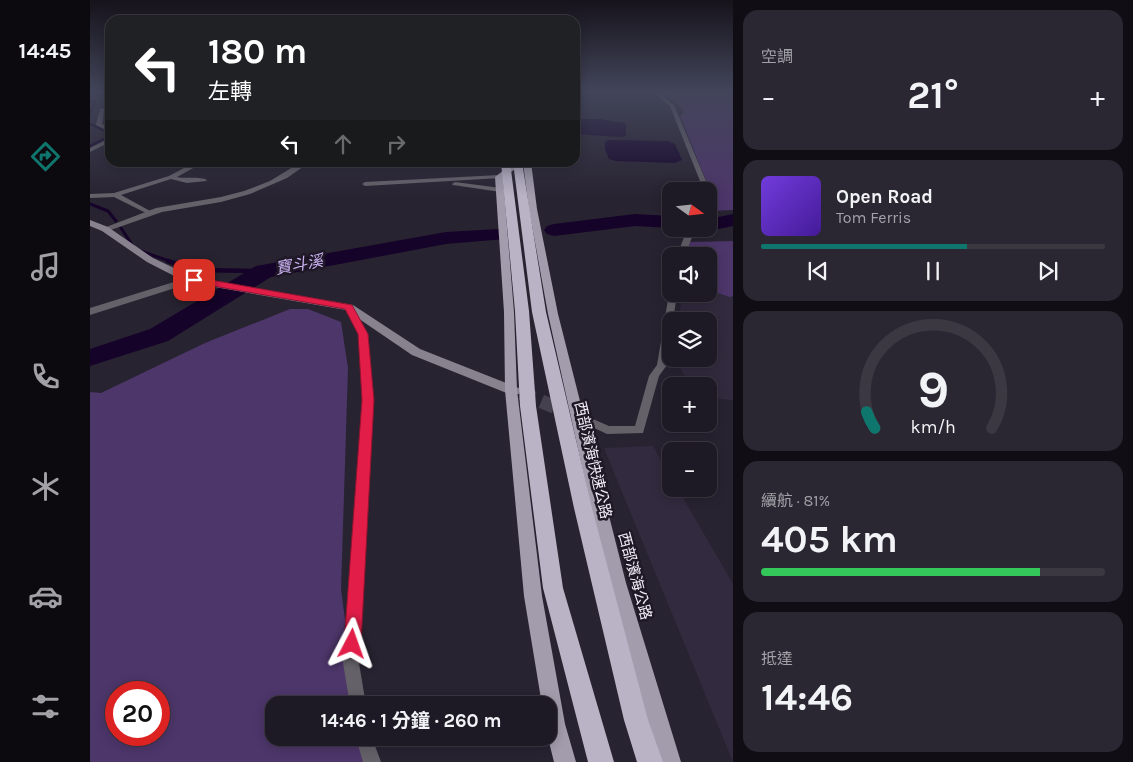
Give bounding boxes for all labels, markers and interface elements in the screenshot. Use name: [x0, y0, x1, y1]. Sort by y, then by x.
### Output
text: 180 m: [208, 31, 307, 72]
icon: left: [125, 35, 190, 100]
text: 14:45: [19, 38, 71, 64]
text: 空調: [761, 47, 793, 66]
text: 21°: [907, 73, 959, 118]
text: 左轉: [208, 79, 252, 105]
text: −: [761, 80, 776, 113]
text: +: [1090, 80, 1105, 113]
icon: left: [276, 130, 304, 158]
icon: ahead: [329, 130, 357, 158]
icon: right: [382, 130, 410, 158]
icon: directions: [28, 139, 63, 174]
north arrow: [662, 182, 718, 238]
map controls: [662, 182, 717, 497]
text: Open Road: [836, 186, 933, 208]
text: Tom Ferris: [836, 208, 911, 227]
button: sound: [662, 247, 717, 302]
icon: music: [28, 249, 63, 284]
water label: 寶斗溪: [274, 251, 326, 278]
icon: previous: [804, 257, 832, 285]
icon: pause: [919, 257, 947, 285]
icon: next: [1034, 257, 1062, 285]
pin: [173, 259, 215, 301]
icon: arrive: [180, 266, 208, 294]
button: layers: [662, 312, 717, 367]
icon: phone: [28, 359, 63, 394]
text: 9: [917, 359, 949, 420]
button: +: [662, 377, 717, 432]
street label: 西部濱海快速公路: [571, 400, 615, 520]
text: km/h: [910, 417, 956, 438]
button: −: [662, 442, 717, 497]
icon: climate: [28, 469, 63, 504]
text: 續航 · 81%: [761, 491, 830, 510]
text: 405 km: [761, 517, 898, 562]
street label: 西部濱海公路: [615, 530, 655, 622]
icon: car: [28, 579, 63, 614]
position arrow: [325, 617, 377, 669]
text: 抵達: [761, 649, 793, 668]
text: 14:46: [761, 675, 853, 720]
speed limit sign: 20: [105, 681, 170, 746]
icon: filters: [28, 689, 63, 724]
text: 14:46 · 1 分鐘 · 260 m: [321, 710, 501, 732]

